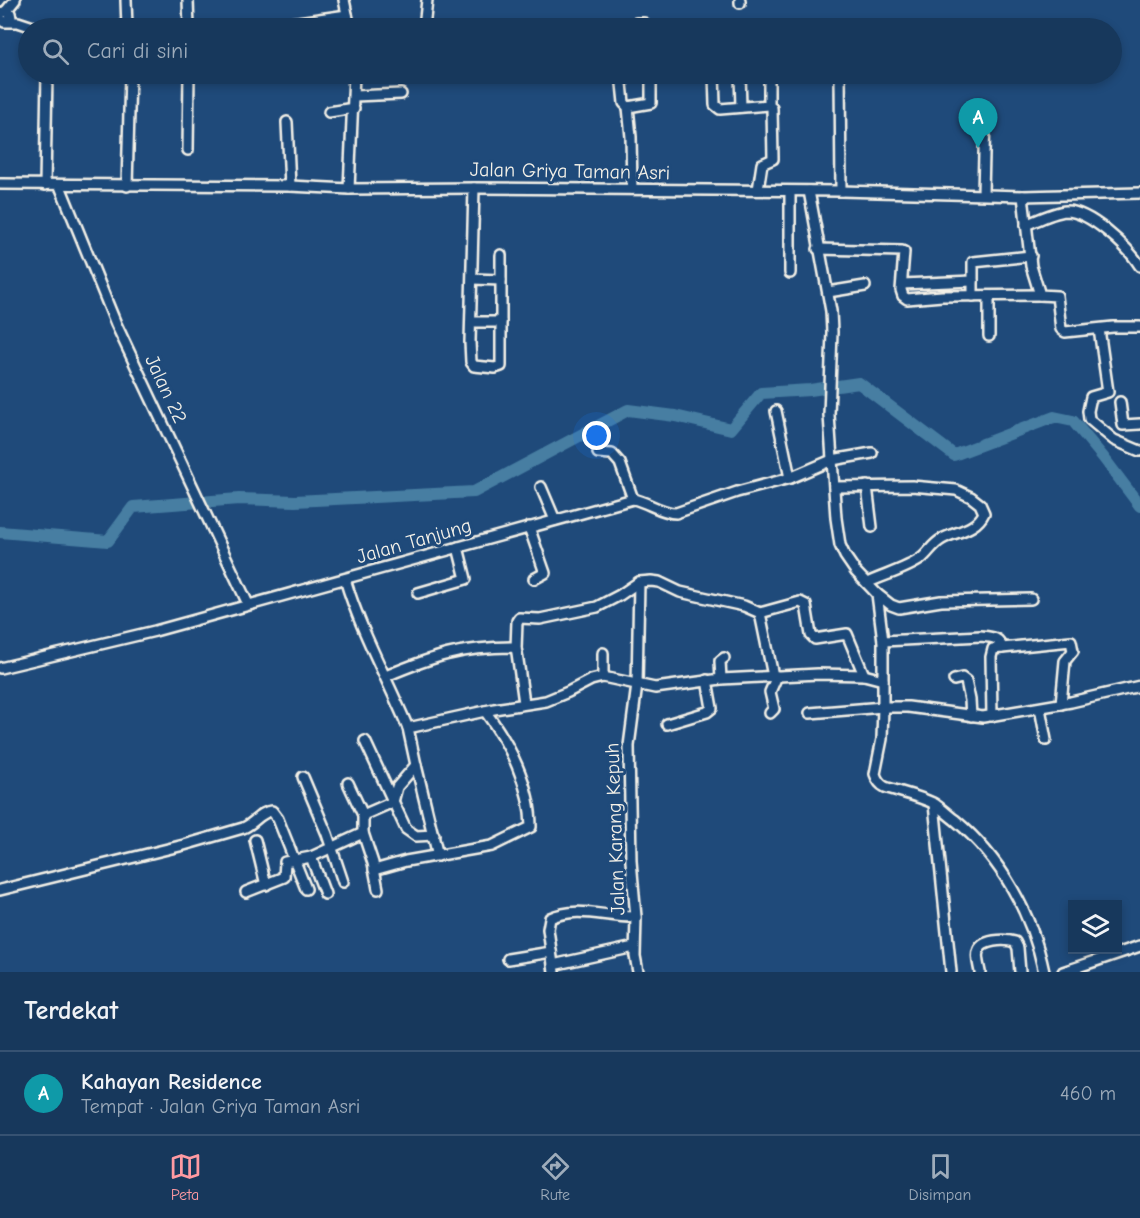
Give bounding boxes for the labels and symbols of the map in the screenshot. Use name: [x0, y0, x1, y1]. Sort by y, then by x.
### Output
pin: A: [958, 98, 998, 148]
street label: Jalan Griya Taman Asri: [470, 158, 670, 184]
street label: Jalan 22: [140, 351, 192, 427]
your location: [582, 421, 611, 450]
street label: Jalan Tanjung: [354, 514, 474, 568]
street label: Jalan Karang Kepuh: [600, 742, 630, 916]

